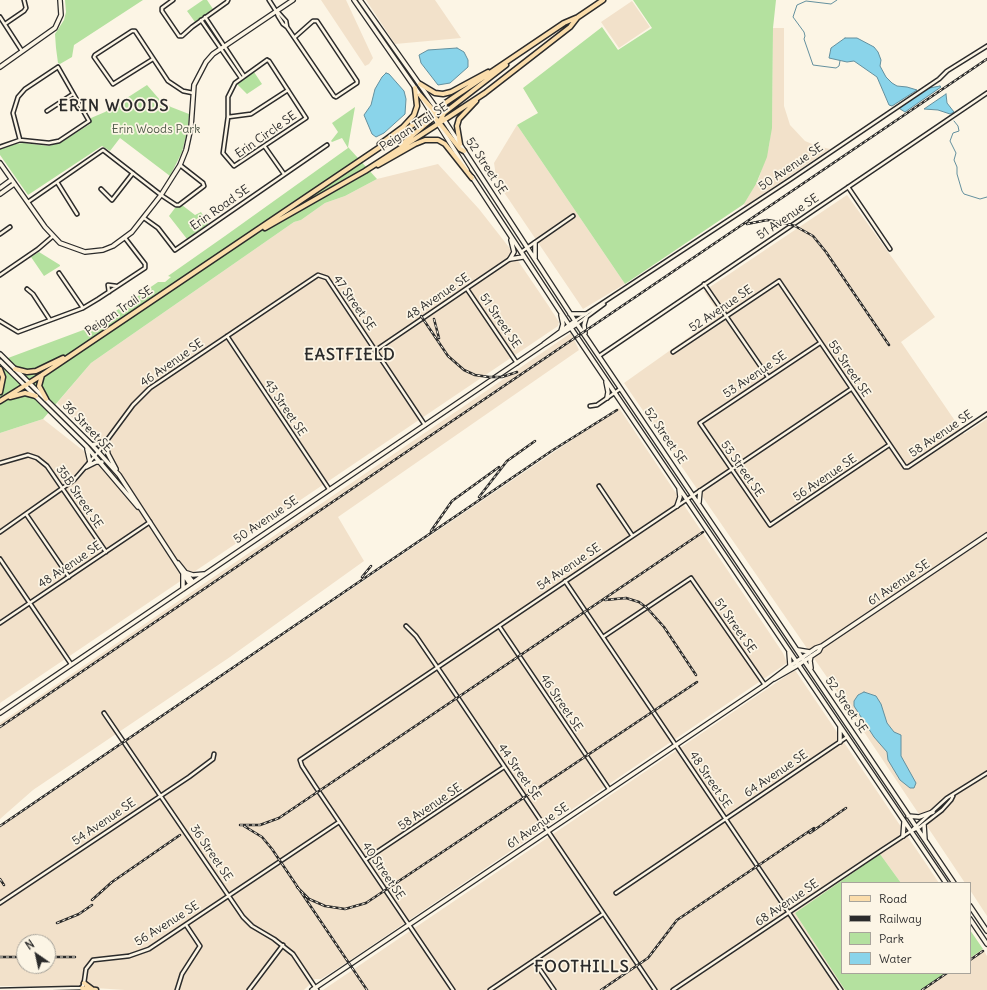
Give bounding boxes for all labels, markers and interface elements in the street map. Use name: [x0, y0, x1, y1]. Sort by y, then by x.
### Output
district label: ERIN WOODS: [59, 96, 169, 116]
street label: Peigan Trail SE: [377, 100, 451, 154]
street label: Erin Circle SE: [233, 109, 299, 161]
park label: Erin Woods Park: [112, 123, 200, 137]
street label: 52 Street SE: [462, 135, 510, 197]
street label: 50 Avenue SE: [756, 140, 826, 194]
street label: Erin Road SE: [188, 182, 252, 234]
street label: 51 Avenue SE: [754, 191, 822, 243]
street label: 48 Avenue SE: [404, 270, 472, 324]
street label: 47 Street SE: [330, 273, 378, 333]
street label: Peigan Trail SE: [83, 283, 155, 339]
street label: 52 Avenue SE: [687, 283, 755, 335]
street label: 51 Street SE: [476, 291, 524, 351]
street label: 46 Avenue SE: [138, 336, 206, 390]
street label: 55 Street SE: [825, 338, 873, 400]
district label: EASTFIELD: [304, 345, 396, 365]
street label: 53 Avenue SE: [721, 349, 789, 401]
street label: 43 Street SE: [261, 377, 309, 439]
street label: 36 Street SE: [59, 399, 115, 455]
street label: 52 Street SE: [641, 405, 689, 467]
street label: 58 Avenue SE: [907, 407, 975, 461]
street label: 53 Street SE: [717, 438, 767, 500]
street label: 56 Avenue SE: [791, 451, 859, 505]
street label: 35B Street SE: [53, 463, 105, 531]
street label: 50 Avenue SE: [231, 493, 301, 547]
street label: 48 Avenue SE: [36, 538, 104, 592]
street label: 54 Avenue SE: [535, 540, 603, 594]
street label: 61 Avenue SE: [865, 557, 933, 609]
street label: 51 Street SE: [711, 596, 759, 656]
street label: 46 Street SE: [537, 672, 585, 734]
street label: 52 Street SE: [822, 674, 870, 736]
street label: 44 Street SE: [494, 741, 544, 803]
street label: 64 Avenue SE: [741, 747, 811, 801]
street label: 48 Street SE: [686, 749, 734, 811]
street label: 58 Avenue SE: [396, 780, 464, 834]
street label: 54 Avenue SE: [70, 795, 138, 849]
street label: 61 Avenue SE: [504, 800, 572, 852]
street label: 36 Street SE: [187, 822, 235, 884]
street label: 40 Street SE: [358, 839, 408, 903]
street label: 68 Avenue SE: [753, 876, 821, 930]
legend: [841, 882, 971, 974]
text: Road: [879, 891, 907, 906]
street label: 56 Avenue SE: [132, 898, 202, 950]
text: Railway: [879, 911, 922, 926]
text: Park: [879, 931, 904, 946]
north arrow: [16, 934, 56, 974]
text: N: [23, 937, 37, 953]
text: Water: [879, 951, 912, 966]
district label: FOOTHILLS: [534, 957, 630, 977]

